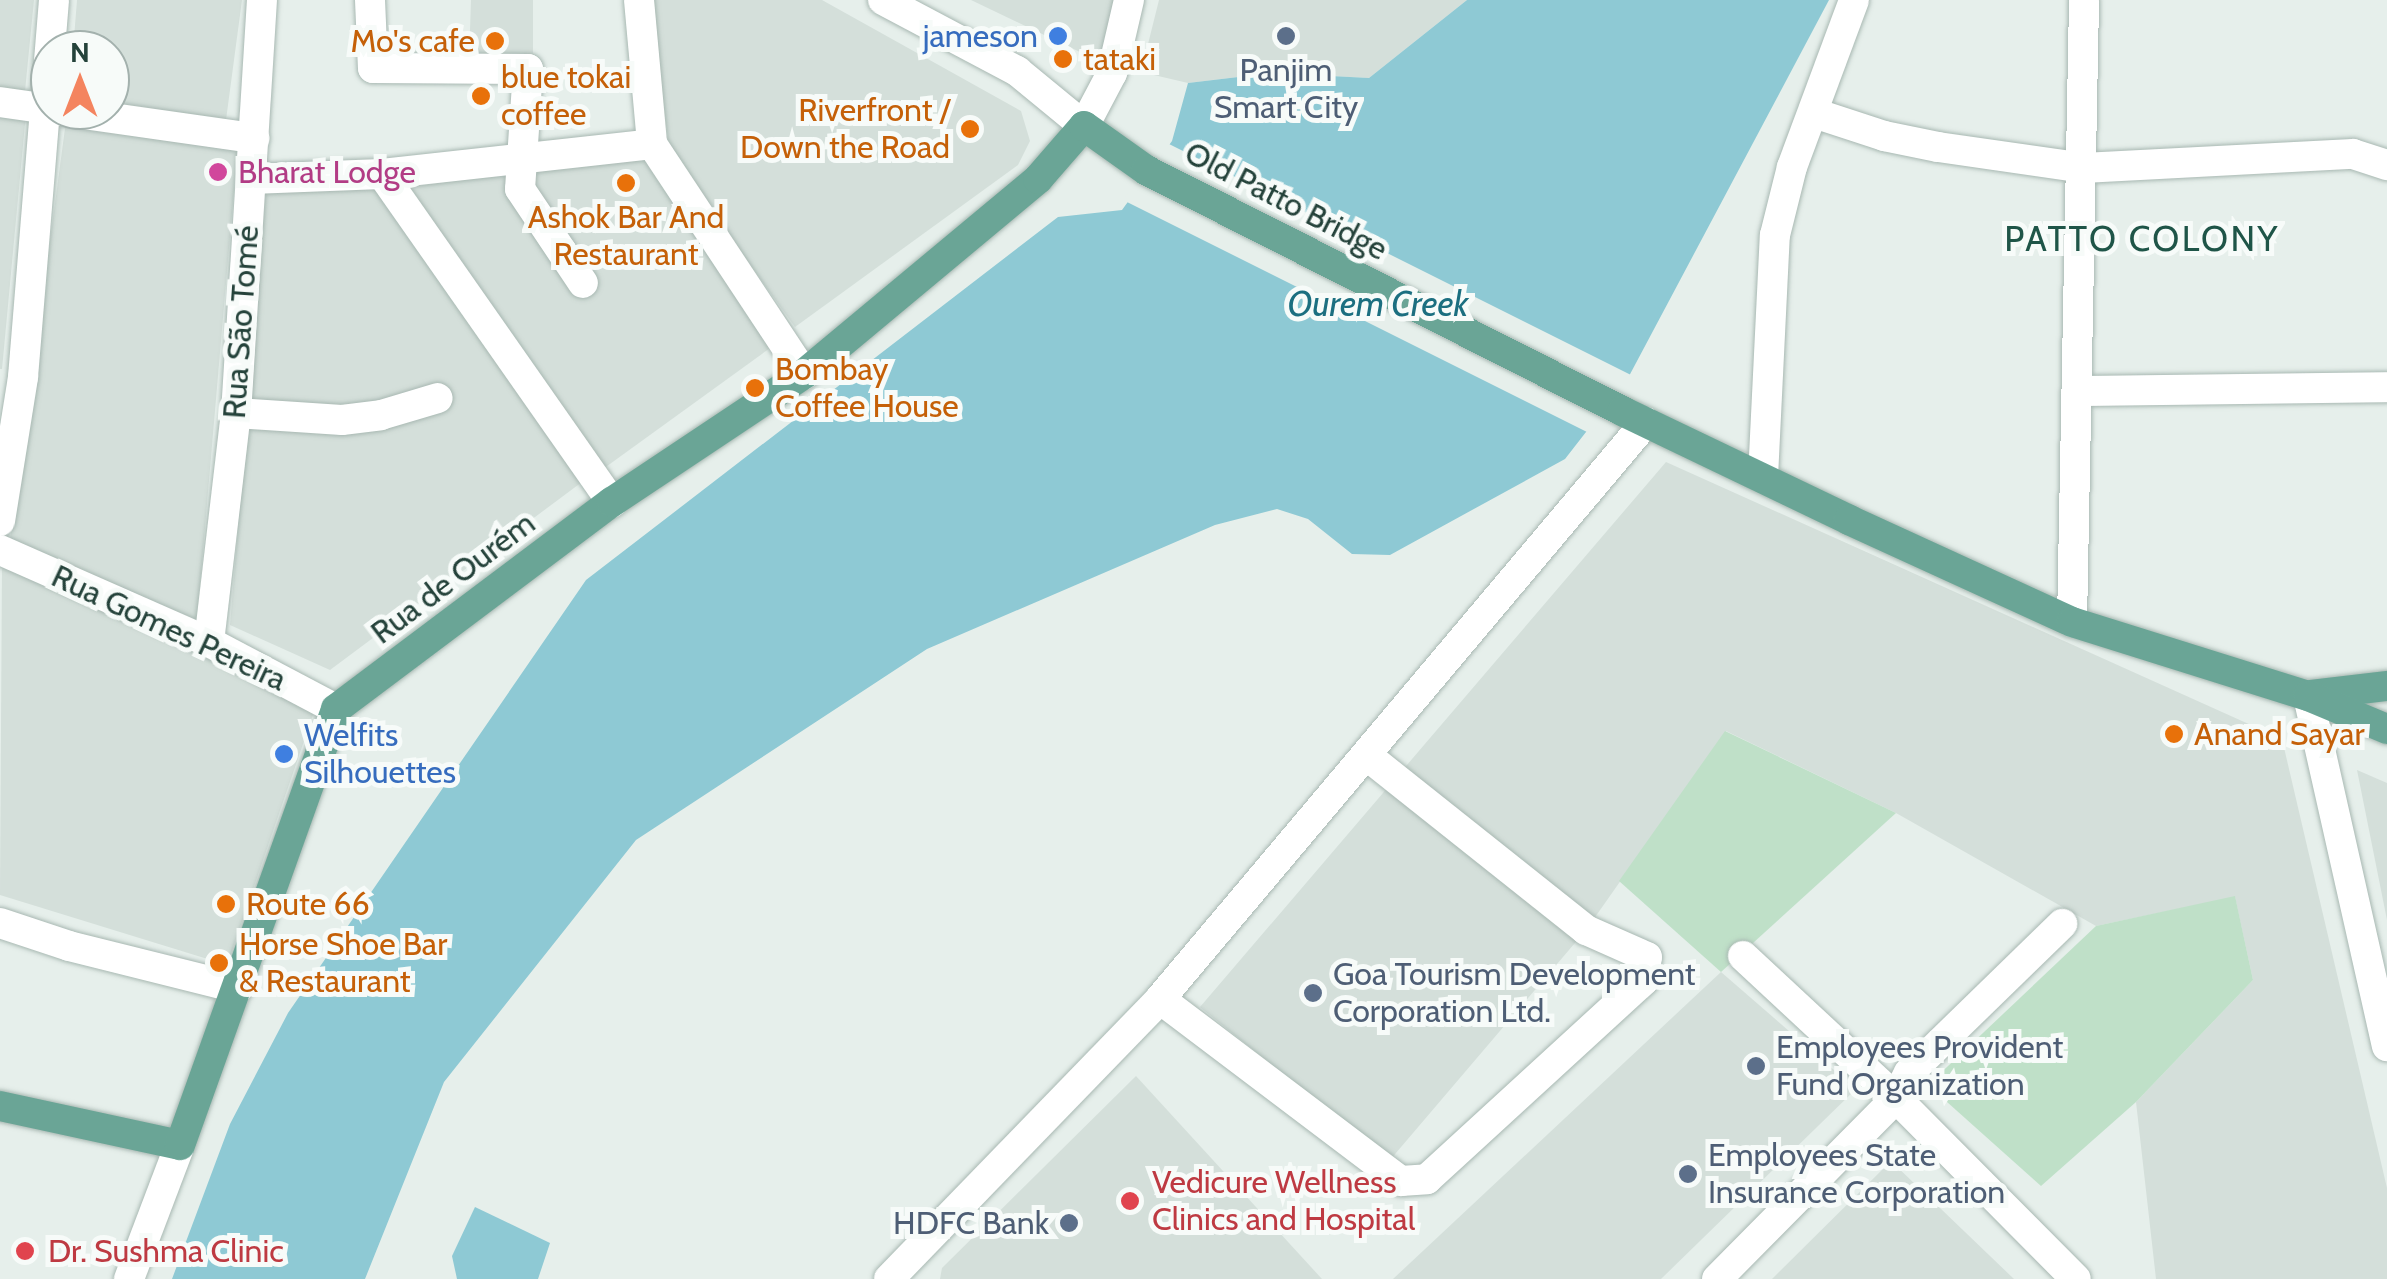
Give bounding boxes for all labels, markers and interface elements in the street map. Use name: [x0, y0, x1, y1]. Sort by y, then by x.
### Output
place label: jameson: [923, 17, 1038, 55]
place label: Mo's cafe: [350, 22, 475, 60]
marker: jameson: [1047, 25, 1069, 47]
marker: Panjim Smart City: [1275, 25, 1297, 47]
north arrow: [30, 30, 130, 130]
marker: Mo's cafe: [484, 30, 506, 52]
text: N: [70, 35, 90, 69]
place label: tataki: [1083, 40, 1156, 78]
marker: tataki: [1052, 48, 1074, 70]
place label: Panjim Smart City: [1214, 52, 1358, 127]
place label: blue tokai coffee: [501, 59, 631, 134]
marker: blue tokai coffee: [470, 85, 492, 107]
place label: Riverfront / Down the Road: [740, 92, 950, 167]
marker: Riverfront / Down the Road: [959, 118, 981, 140]
street label: Old Patto Bridge: [1178, 134, 1394, 268]
place label: Bharat Lodge: [238, 153, 416, 191]
marker: Bharat Lodge: [207, 161, 229, 183]
marker: Ashok Bar And Restaurant: [615, 172, 637, 194]
place label: Ashok Bar And Restaurant: [528, 199, 724, 274]
district label: PATTO COLONY: [2004, 218, 2280, 260]
street label: Rua São Tomé: [215, 224, 267, 420]
water label: Ourem Creek: [1288, 283, 1468, 325]
place label: Bombay Coffee House: [775, 351, 959, 426]
marker: Bombay Coffee House: [744, 377, 766, 399]
street label: Rua de Ourém: [364, 504, 542, 652]
street label: Rua Gomes Pereira: [46, 557, 292, 699]
place label: Anand Sayar: [2194, 715, 2365, 753]
place label: Welfits Silhouettes: [304, 717, 456, 792]
marker: Anand Sayar: [2163, 723, 2185, 745]
marker: Welfits Silhouettes: [273, 743, 295, 765]
place label: Route 66: [246, 885, 370, 923]
marker: Route 66: [215, 893, 237, 915]
place label: Horse Shoe Bar & Restaurant: [239, 926, 447, 1001]
marker: Horse Shoe Bar & Restaurant: [208, 952, 230, 974]
place label: Goa Tourism Development Corporation Ltd.: [1333, 956, 1696, 1031]
marker: Goa Tourism Development Corporation Ltd.: [1302, 982, 1324, 1004]
place label: Employees Provident Fund Organization: [1776, 1029, 2063, 1104]
marker: Employees Provident Fund Organization: [1745, 1055, 1767, 1077]
place label: Employees State Insurance Corporation: [1708, 1137, 2005, 1212]
marker: Employees State Insurance Corporation: [1677, 1163, 1699, 1185]
place label: Vedicure Wellness Clinics and Hospital: [1152, 1164, 1415, 1239]
marker: Vedicure Wellness Clinics and Hospital: [1117, 1188, 1143, 1214]
place label: HDFC Bank: [893, 1204, 1049, 1242]
marker: HDFC Bank: [1058, 1212, 1080, 1234]
place label: Dr. Sushma Clinic: [48, 1232, 284, 1270]
marker: Dr. Sushma Clinic: [12, 1238, 38, 1264]

